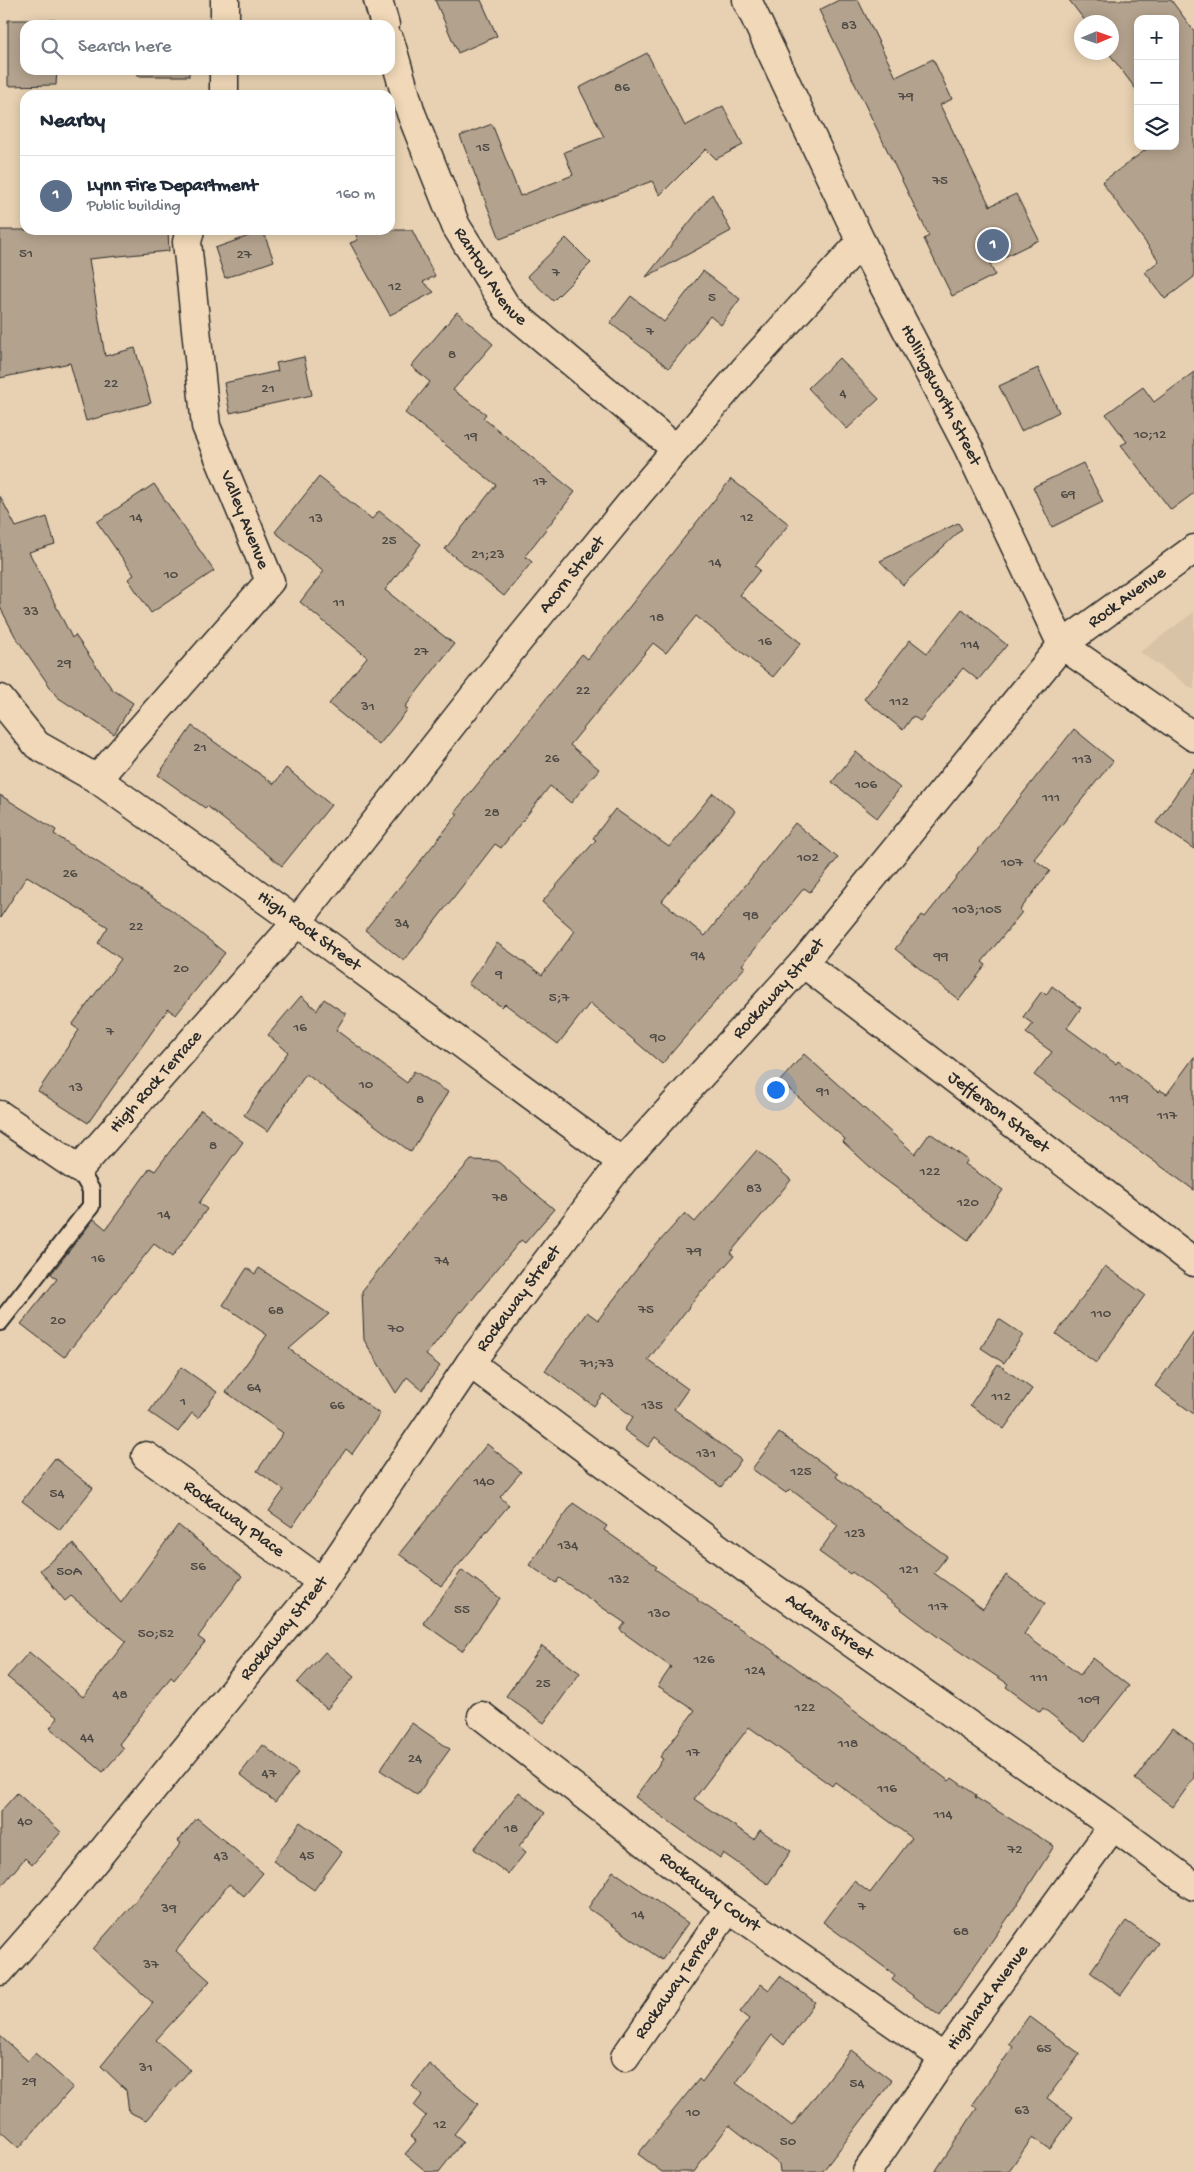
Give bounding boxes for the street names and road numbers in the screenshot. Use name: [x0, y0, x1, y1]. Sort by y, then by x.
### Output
street label: Rantoul Avenue: [449, 224, 532, 331]
street label: Hollingsworth Street: [895, 321, 986, 470]
street label: Valley Avenue: [214, 467, 274, 573]
street label: Acorn Street: [534, 531, 611, 618]
street label: Rock Avenue: [1084, 562, 1171, 633]
street label: High Rock Street: [253, 886, 366, 977]
street label: Rockaway Street: [728, 933, 830, 1044]
street label: High Rock Terrace: [105, 1026, 207, 1137]
street label: Jefferson Street: [943, 1067, 1055, 1159]
street label: Rockaway Street: [472, 1240, 567, 1356]
street label: Rockaway Place: [179, 1476, 289, 1563]
street label: Rockaway Street: [235, 1571, 334, 1685]
street label: Adams Street: [781, 1589, 879, 1666]
street label: Rockaway Court: [655, 1847, 766, 1938]
street label: Rockaway Terrace: [630, 1921, 725, 2044]
street label: Highland Avenue: [942, 1940, 1034, 2055]

